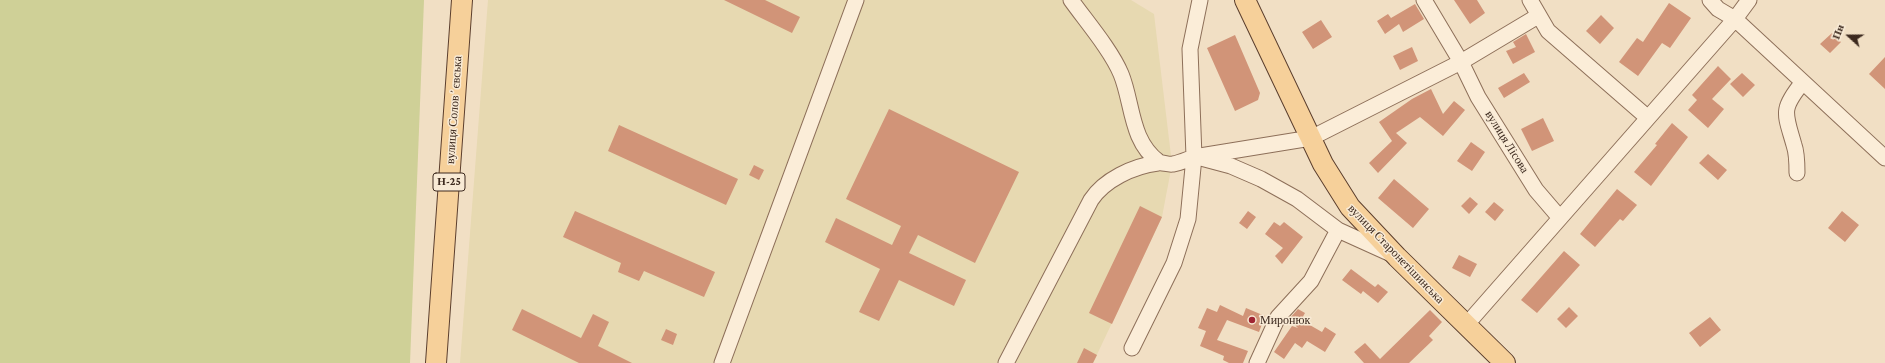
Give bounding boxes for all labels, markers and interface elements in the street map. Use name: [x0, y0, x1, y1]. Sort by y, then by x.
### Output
north arrow: [1829, 16, 1869, 56]
text: Пн: [1830, 23, 1846, 41]
street label: вулиця Соловʼєвська: [443, 55, 465, 165]
street label: вулиця Лісова: [1482, 108, 1532, 176]
road number: Н-25: [433, 173, 465, 191]
street label: вулиця Старонетішинська: [1345, 201, 1447, 307]
place label: Миронюк: [1260, 313, 1310, 327]
marker: Миронюк: [1247, 315, 1257, 325]

